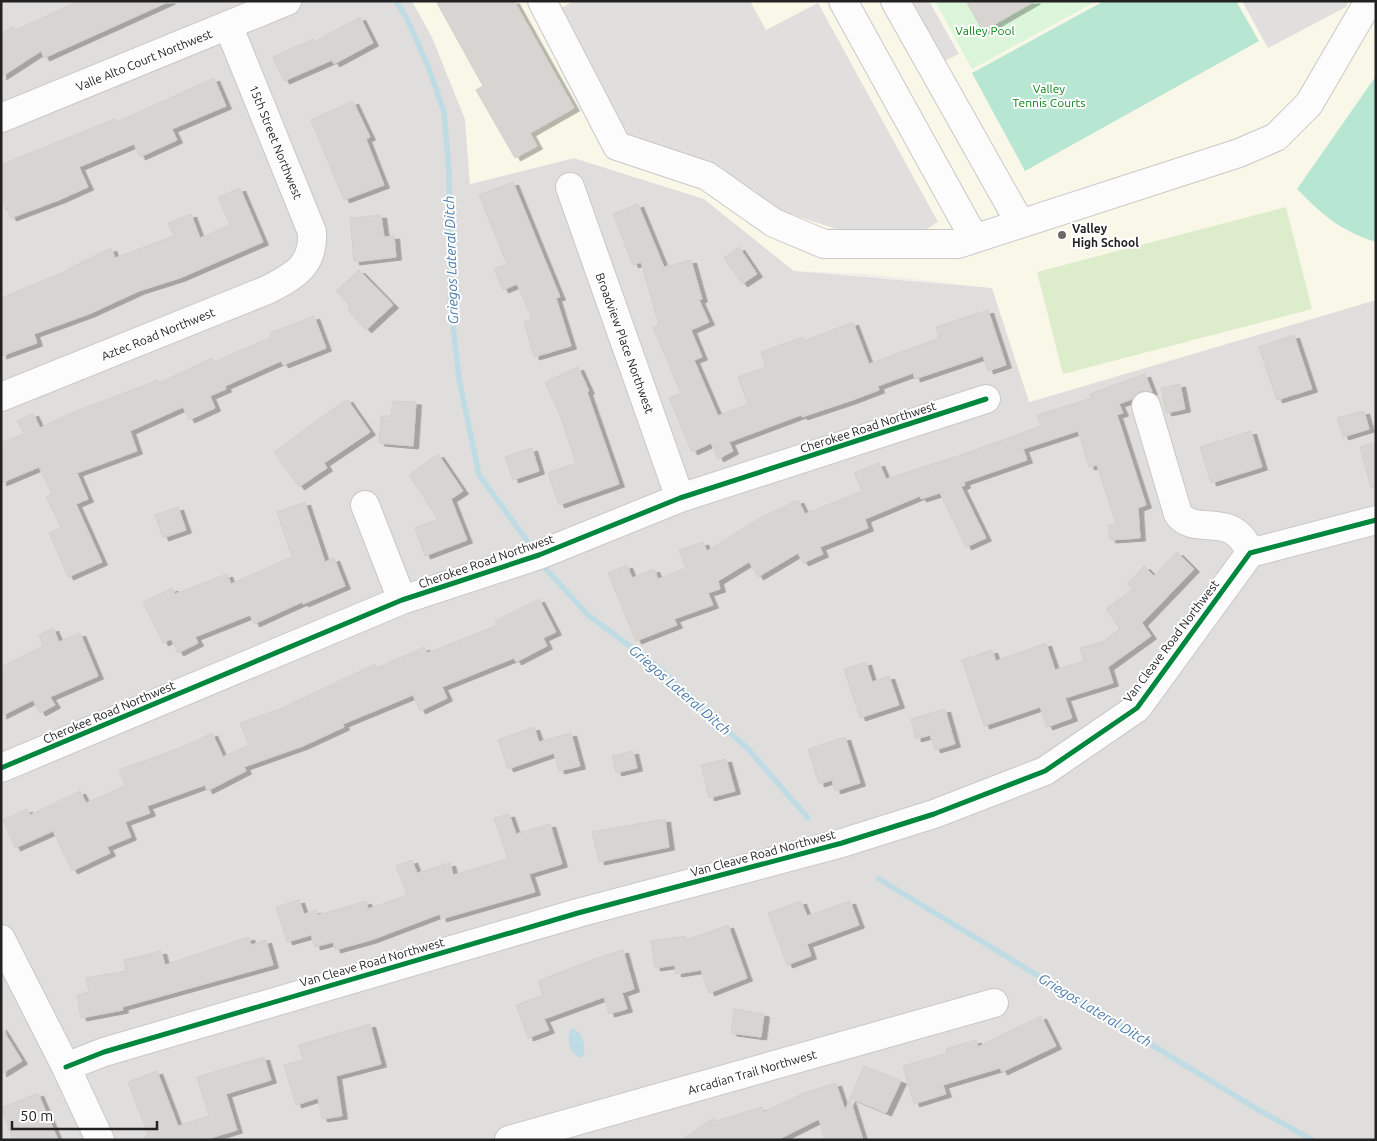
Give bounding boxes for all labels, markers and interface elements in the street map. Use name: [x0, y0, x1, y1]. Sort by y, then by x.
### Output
park label: Valley Pool: [955, 24, 1015, 37]
street label: Valle Alto Court Northwest: [74, 27, 214, 93]
park label: Valley Tennis Courts: [1013, 82, 1086, 109]
street label: 15th Street Northwest: [247, 83, 305, 201]
water label: Griegos Lateral Ditch: [441, 195, 461, 325]
place label: Valley High School: [1072, 222, 1139, 249]
marker: Valley High School: [1056, 229, 1068, 241]
street label: Broadview Place Northwest: [593, 271, 657, 415]
street label: Aztec Road Northwest: [99, 305, 217, 363]
street label: Cherokee Road Northwest: [798, 399, 938, 455]
street label: Cherokee Road Northwest: [417, 532, 556, 590]
street label: Van Cleave Road Northwest: [1121, 577, 1221, 705]
water label: Griegos Lateral Ditch: [626, 642, 734, 738]
street label: Cherokee Road Northwest: [41, 678, 177, 746]
street label: Van Cleave Road Northwest: [689, 827, 837, 879]
street label: Van Cleave Road Northwest: [298, 935, 446, 989]
water label: Griegos Lateral Ditch: [1036, 970, 1154, 1050]
street label: Arcadian Trail Northwest: [686, 1047, 818, 1097]
scale bar: [12, 1098, 158, 1130]
text: 50 m: [20, 1107, 53, 1124]

